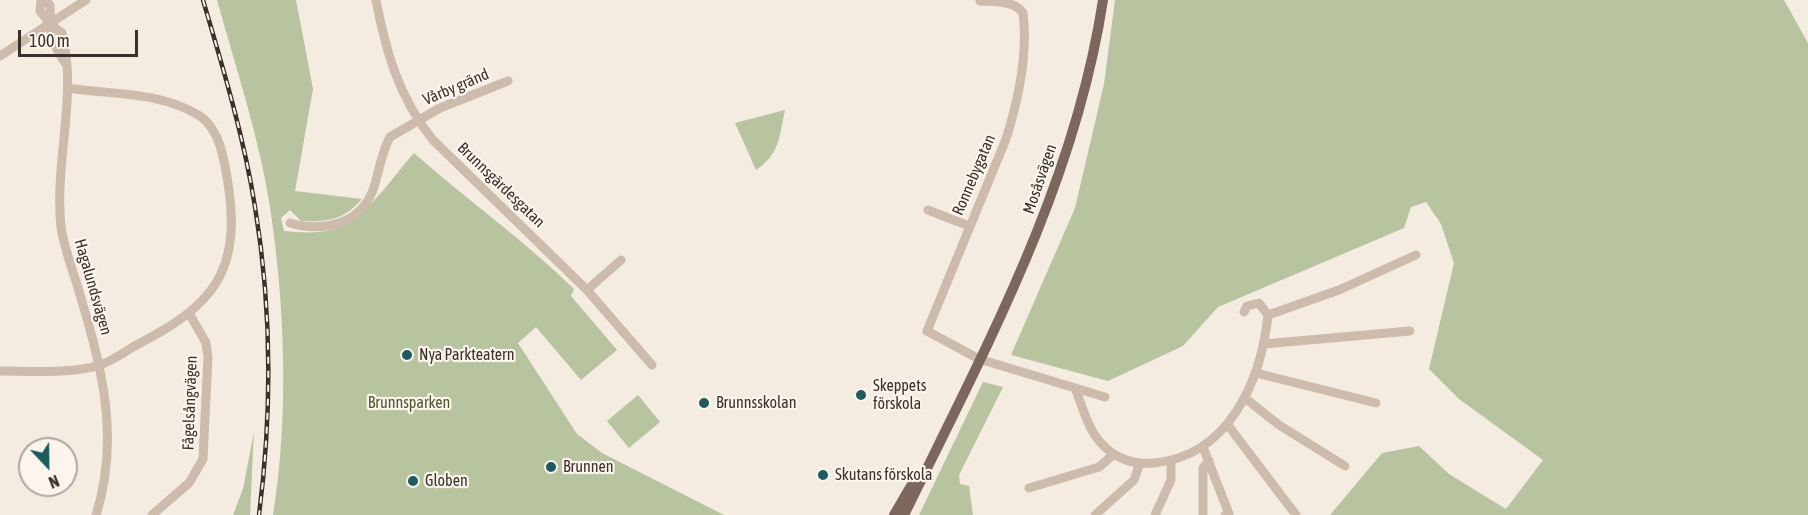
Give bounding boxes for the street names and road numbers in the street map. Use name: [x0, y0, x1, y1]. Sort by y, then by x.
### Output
street label: Vårby gränd: [420, 65, 492, 109]
street label: Ronnebygatan: [948, 132, 1000, 218]
street label: Brunnsgärdesgatan: [453, 138, 549, 232]
street label: Mosåsvägen: [1019, 142, 1061, 216]
street label: Hagalundsvägen: [70, 237, 116, 337]
street label: Fågelsångvägen: [179, 355, 201, 451]

